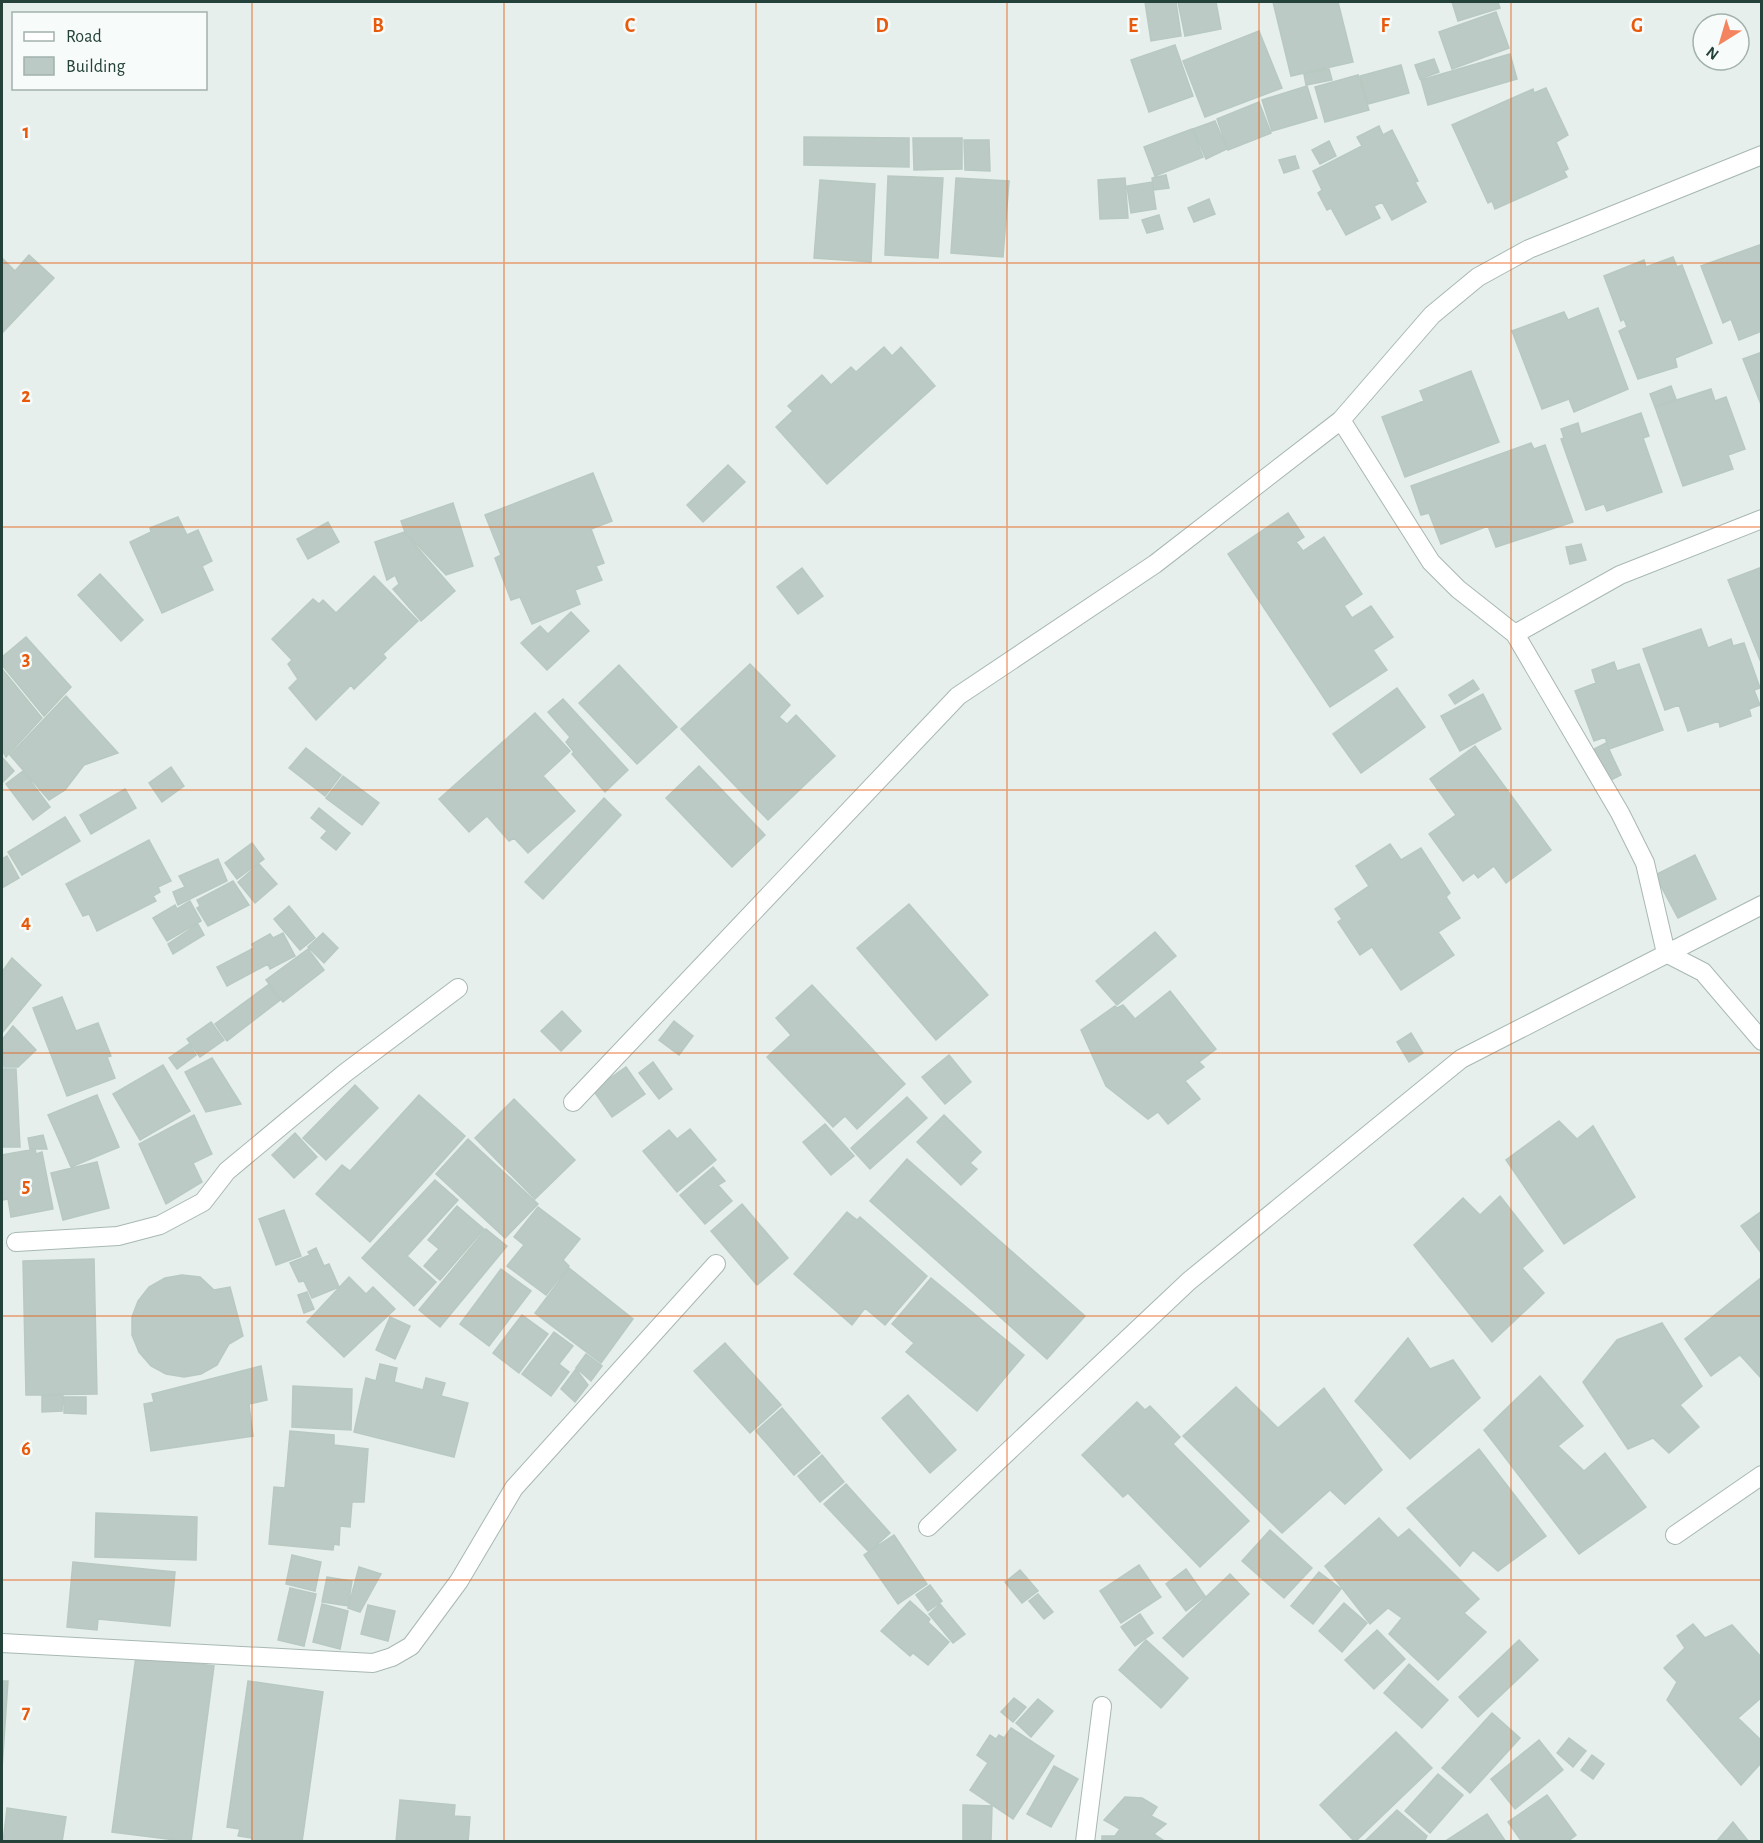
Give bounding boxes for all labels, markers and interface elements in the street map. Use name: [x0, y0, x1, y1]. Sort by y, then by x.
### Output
legend: [12, 12, 207, 90]
north arrow: [1691, 12, 1751, 72]
text: B: [372, 16, 384, 36]
text: C: [625, 16, 636, 36]
text: D: [875, 16, 889, 36]
text: E: [1128, 16, 1138, 36]
text: F: [1380, 16, 1390, 36]
text: G: [1631, 16, 1643, 36]
text: Road: [66, 28, 102, 46]
text: N: [1703, 43, 1722, 63]
text: Building: [66, 58, 126, 76]
text: 1: [22, 122, 30, 142]
text: 2: [21, 386, 31, 406]
text: 3: [22, 649, 30, 669]
text: 4: [21, 912, 31, 932]
text: 5: [22, 1176, 30, 1196]
text: 6: [21, 1439, 31, 1459]
text: 7: [22, 1702, 31, 1722]

